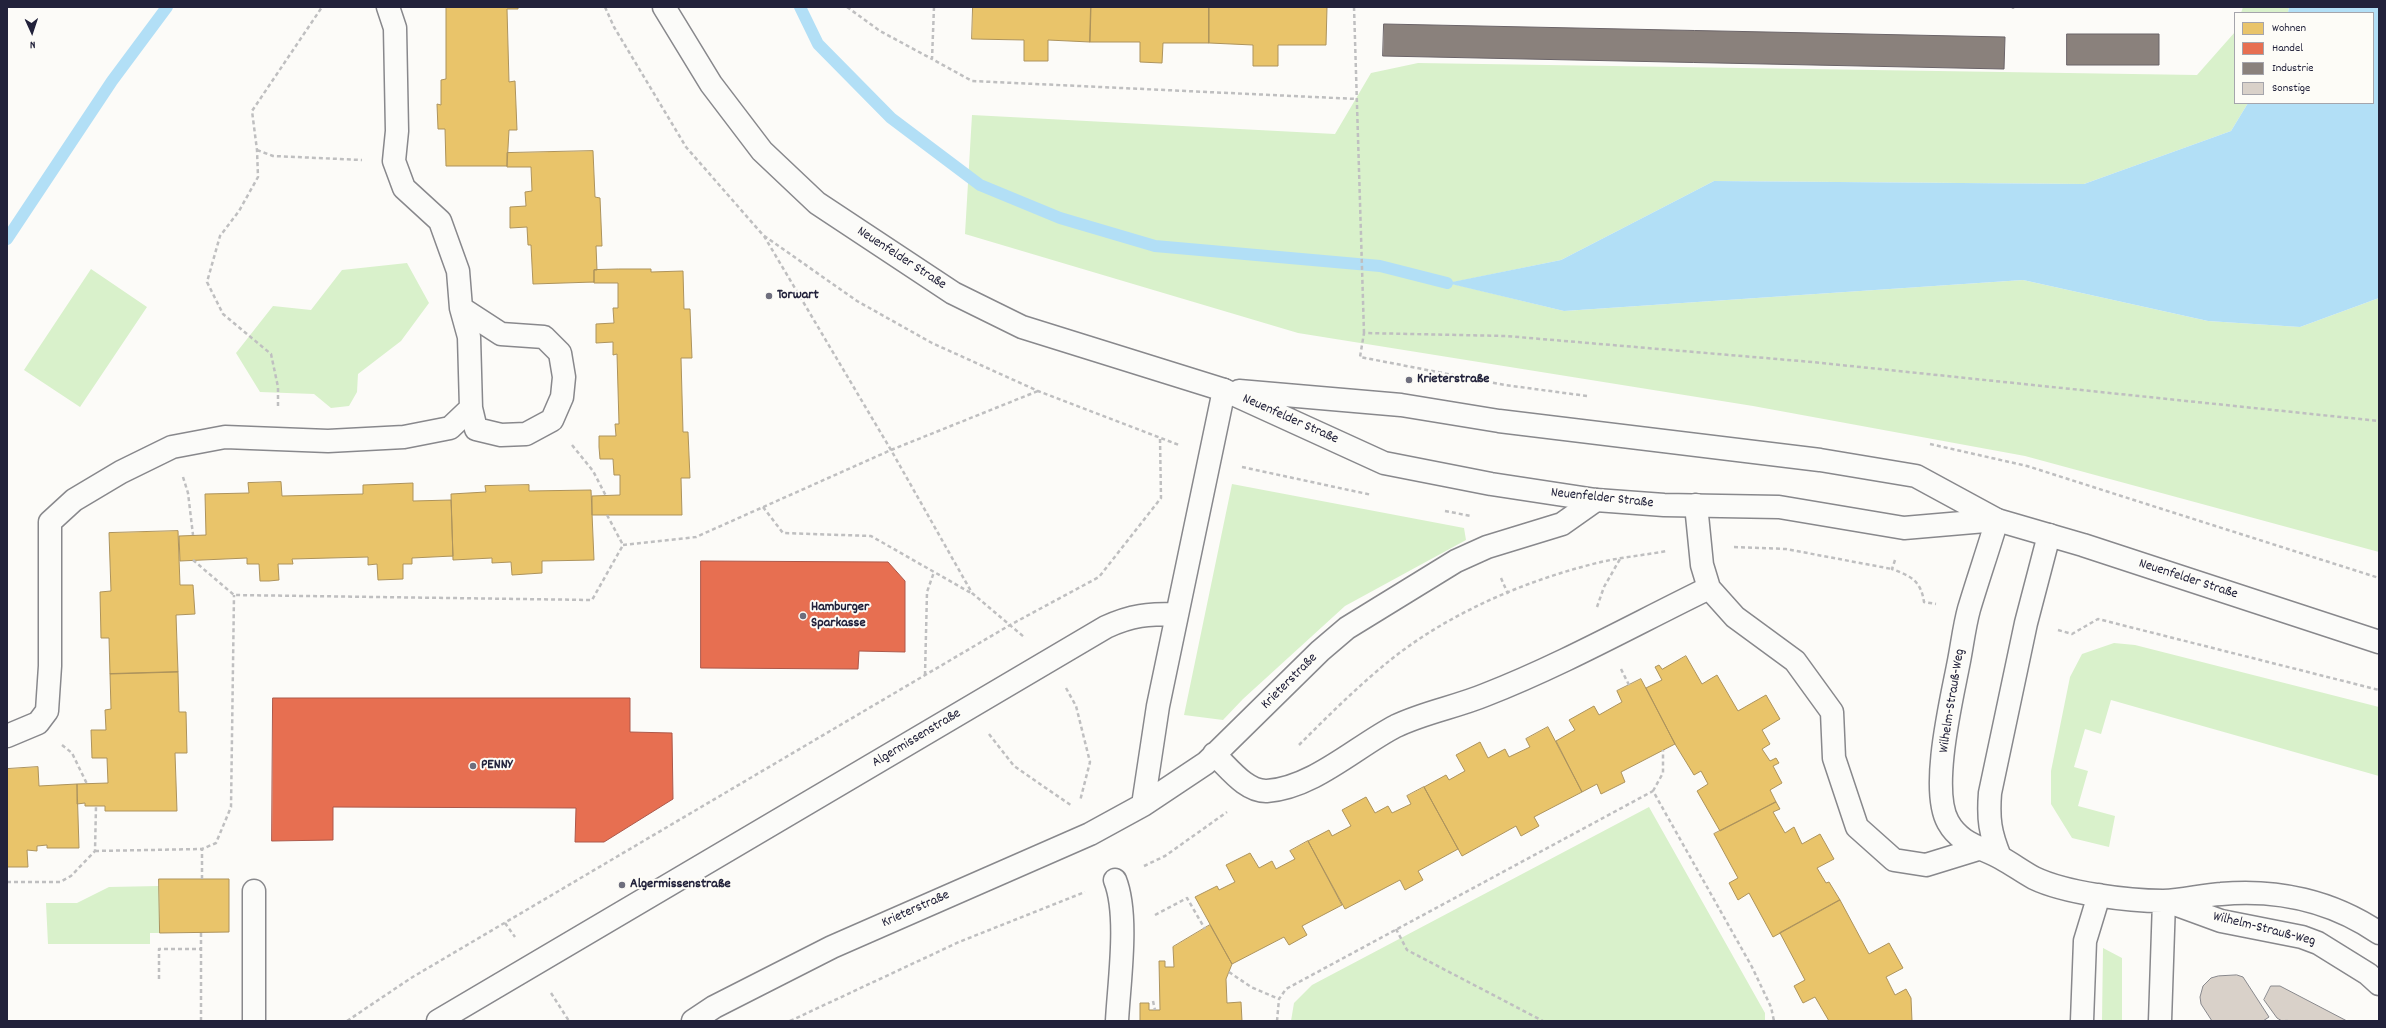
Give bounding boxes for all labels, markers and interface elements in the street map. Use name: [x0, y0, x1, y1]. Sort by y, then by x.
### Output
north arrow: [12, 12, 52, 52]
legend: [2234, 12, 2374, 104]
text: Wohnen: [2272, 20, 2306, 37]
text: N: [29, 36, 36, 52]
text: Handel: [2272, 40, 2303, 57]
text: Industrie: [2272, 60, 2313, 77]
text: Sonstige: [2272, 80, 2310, 97]
street label: Neuenfelder Straße: [853, 224, 949, 294]
place label: Torwart: [777, 288, 819, 304]
marker: Torwart: [764, 291, 774, 301]
place label: Krieterstraße: [1417, 372, 1490, 388]
marker: Krieterstraße: [1404, 375, 1414, 385]
street label: Neuenfelder Straße: [1239, 391, 1341, 449]
street label: Neuenfelder Straße: [1550, 485, 1654, 513]
street label: Neuenfelder Straße: [2136, 556, 2240, 604]
place label: Hamburger Sparkasse: [811, 600, 869, 632]
marker: Hamburger Sparkasse: [798, 611, 808, 621]
street label: Wilhelm-Strauß-Weg: [1936, 648, 1970, 754]
street label: Krieterstraße: [1258, 650, 1322, 714]
street label: Algermissenstraße: [870, 706, 964, 772]
place label: PENNY: [481, 758, 513, 774]
marker: PENNY: [468, 761, 478, 771]
place label: Algermissenstraße: [630, 877, 731, 893]
marker: Algermissenstraße: [617, 880, 627, 890]
street label: Krieterstraße: [879, 888, 953, 932]
street label: Wilhelm-Strauß-Weg: [2211, 909, 2317, 951]

